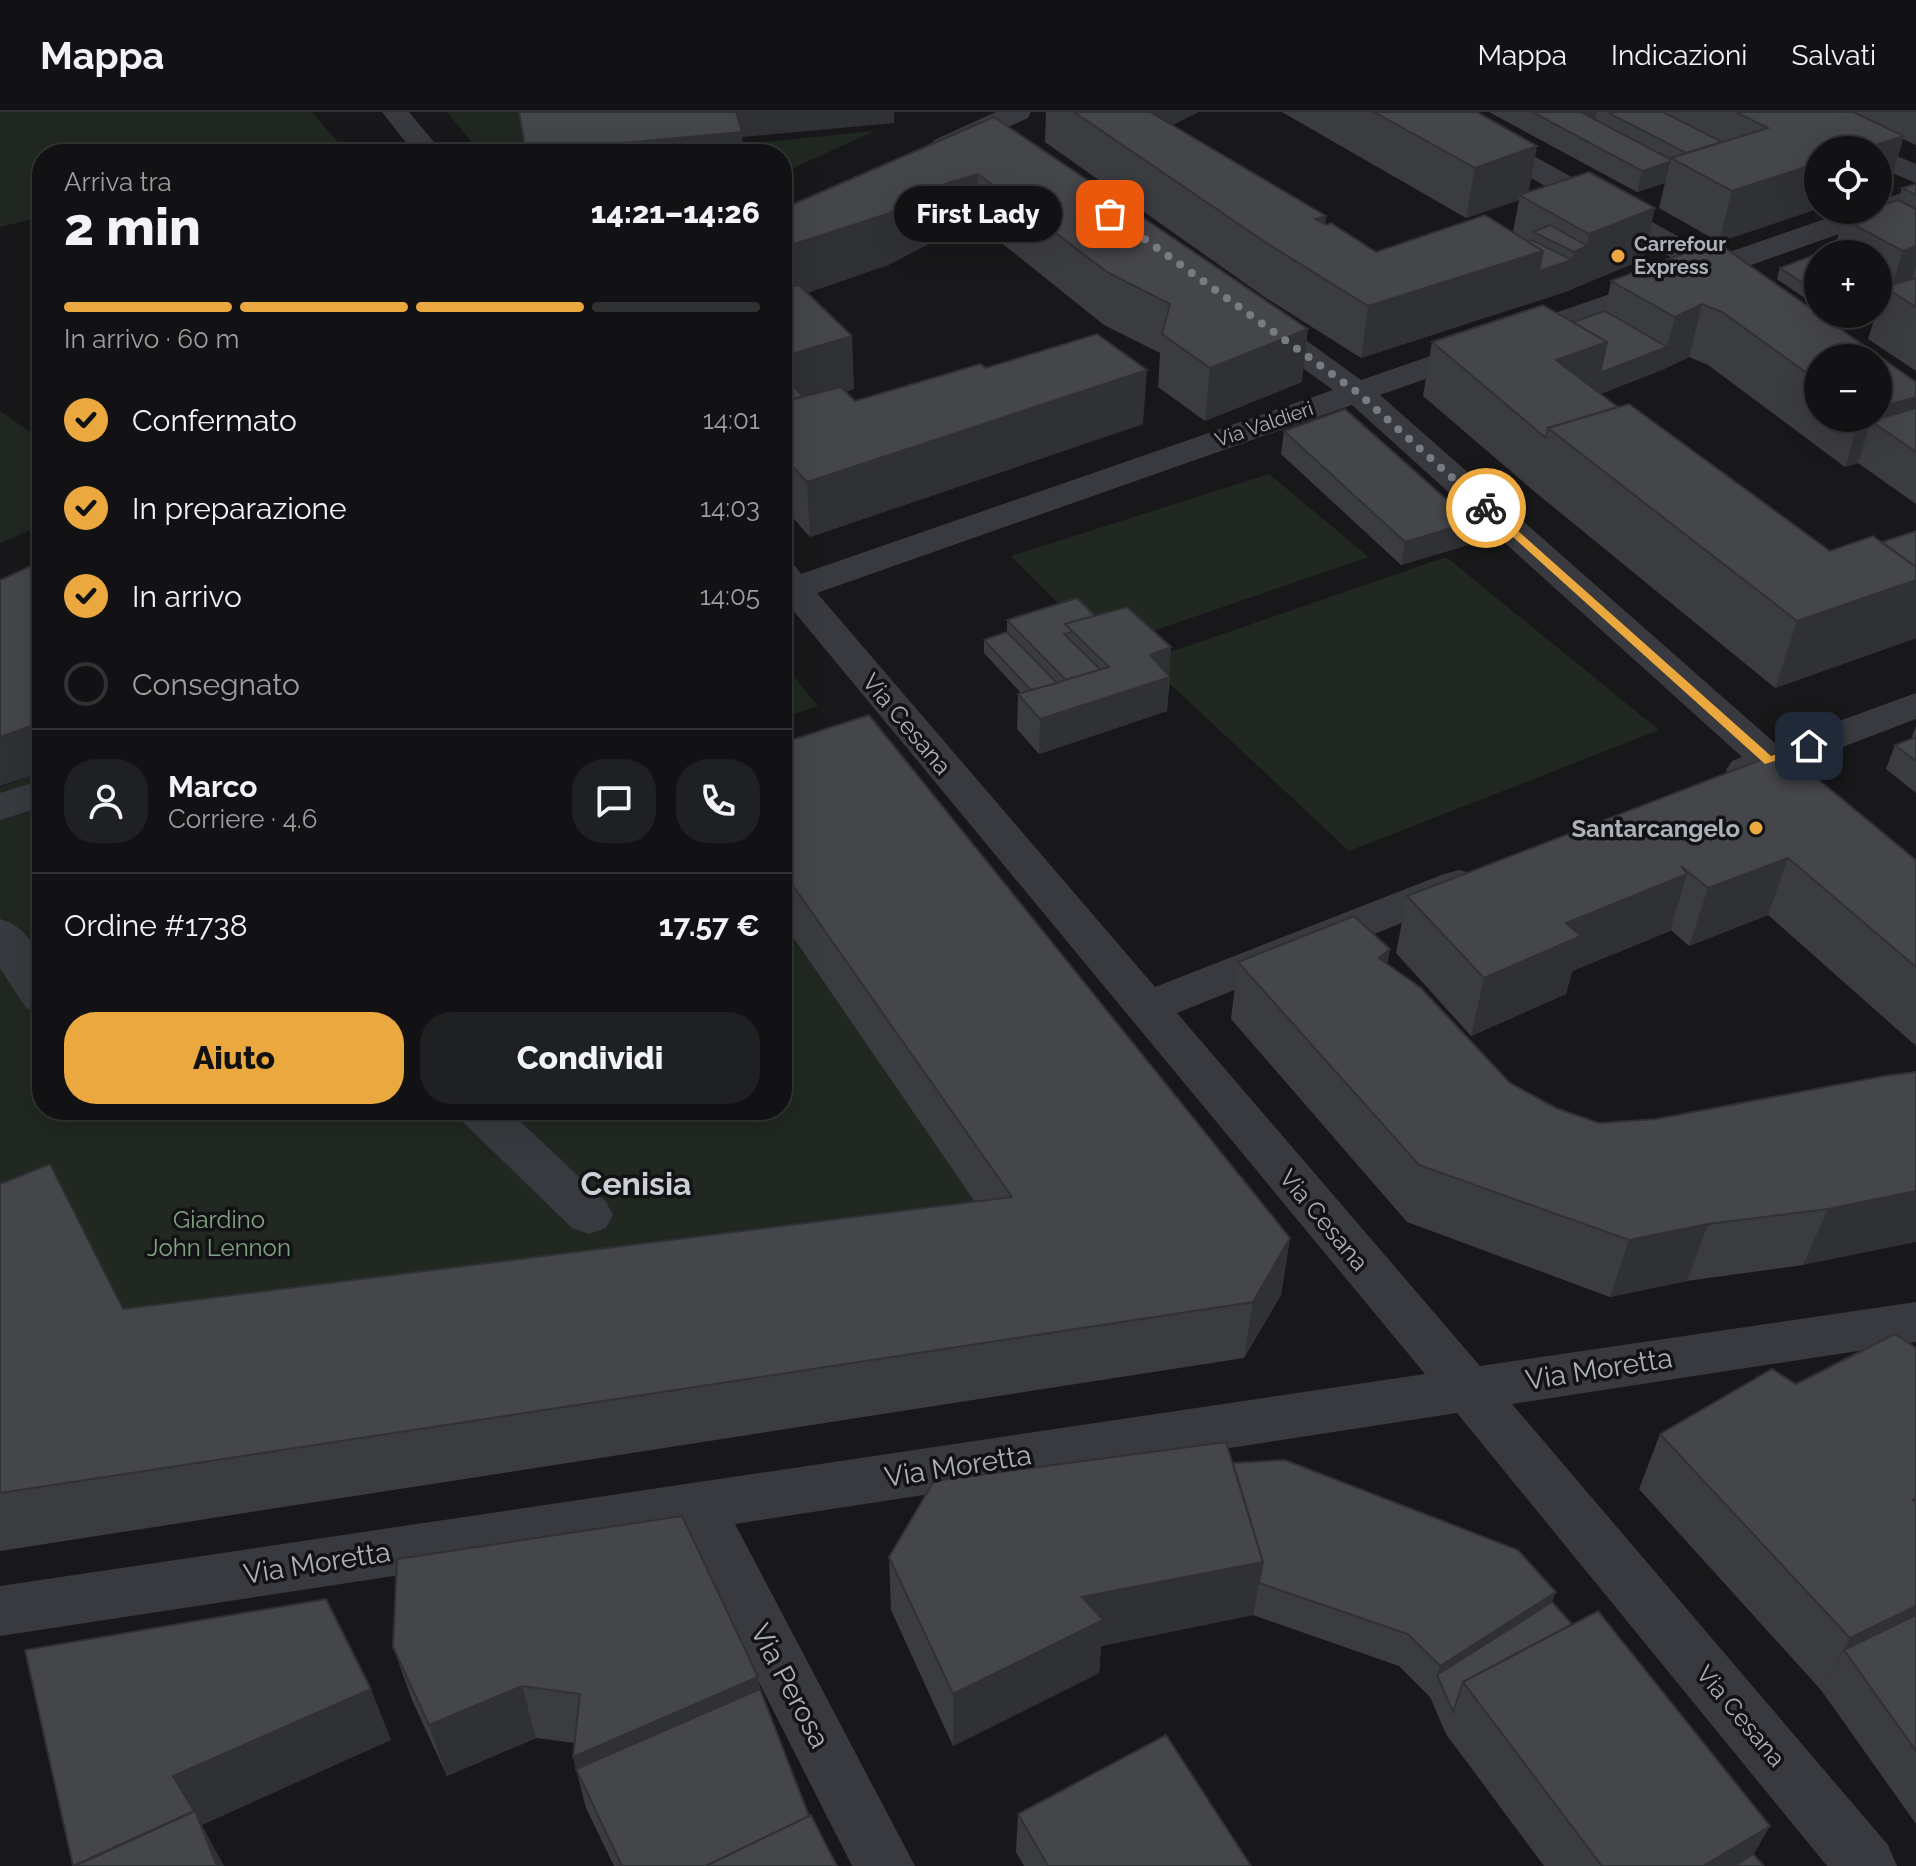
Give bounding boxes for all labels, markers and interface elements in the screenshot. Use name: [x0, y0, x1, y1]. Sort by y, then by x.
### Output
text: Mappa: [40, 33, 164, 78]
text: Mappa: [1478, 39, 1567, 72]
text: Indicazioni: [1611, 39, 1747, 72]
text: Salvati: [1791, 39, 1876, 72]
map controls: [1804, 136, 1892, 432]
button: locate: [1804, 136, 1892, 224]
text: Arriva tra: [64, 167, 172, 197]
pin: [1076, 180, 1144, 248]
callout: First Lady: [894, 186, 1062, 242]
icon: bag: [1088, 192, 1132, 236]
text: 14:21–14:26: [591, 195, 760, 230]
text: 2 min: [64, 196, 201, 257]
text: First Lady: [916, 199, 1040, 229]
place label: Carrefour Express: [1634, 232, 1726, 279]
button: +: [1804, 240, 1892, 328]
marker: Carrefour Express: [1609, 247, 1627, 265]
text: In arrivo · 60 m: [64, 324, 239, 354]
button: −: [1804, 344, 1892, 432]
street label: Via Valdieri: [1212, 396, 1316, 452]
icon: check: [64, 398, 108, 442]
text: Confermato: [132, 403, 297, 438]
text: 14:01: [703, 405, 760, 435]
courier: [1446, 468, 1526, 548]
icon: check: [64, 486, 108, 530]
icon: bike: [1464, 486, 1508, 530]
text: In preparazione: [132, 491, 347, 526]
text: 14:03: [700, 493, 760, 523]
icon: check: [64, 574, 108, 618]
text: In arrivo: [132, 579, 242, 614]
text: 14:05: [700, 581, 760, 611]
text: Consegnato: [132, 667, 300, 702]
street label: Via Cesana: [856, 668, 958, 780]
pin: [1775, 712, 1843, 780]
icon: home: [1787, 724, 1831, 768]
button: person: [64, 759, 148, 843]
button: chat: [572, 759, 656, 843]
button: phone: [676, 759, 760, 843]
text: Marco: [168, 769, 257, 804]
text: Corriere · 4.6: [168, 804, 317, 834]
place label: Santarcangelo: [1571, 814, 1740, 843]
marker: Santarcangelo: [1747, 819, 1765, 837]
text: Ordine #1738: [64, 908, 247, 943]
text: 17.57 €: [659, 908, 760, 943]
button: Aiuto: [64, 1012, 404, 1104]
button: Condividi: [420, 1012, 760, 1104]
street label: Via Cesana: [1273, 1164, 1375, 1276]
district label: Cenisia: [581, 1165, 691, 1202]
park label: Giardino John Lennon: [147, 1205, 291, 1262]
street label: Via Moretta: [1523, 1341, 1675, 1397]
street label: Via Moretta: [882, 1438, 1034, 1494]
street label: Via Moretta: [241, 1535, 393, 1591]
street label: Via Perosa: [744, 1618, 836, 1754]
street label: Via Cesana: [1690, 1660, 1792, 1772]

